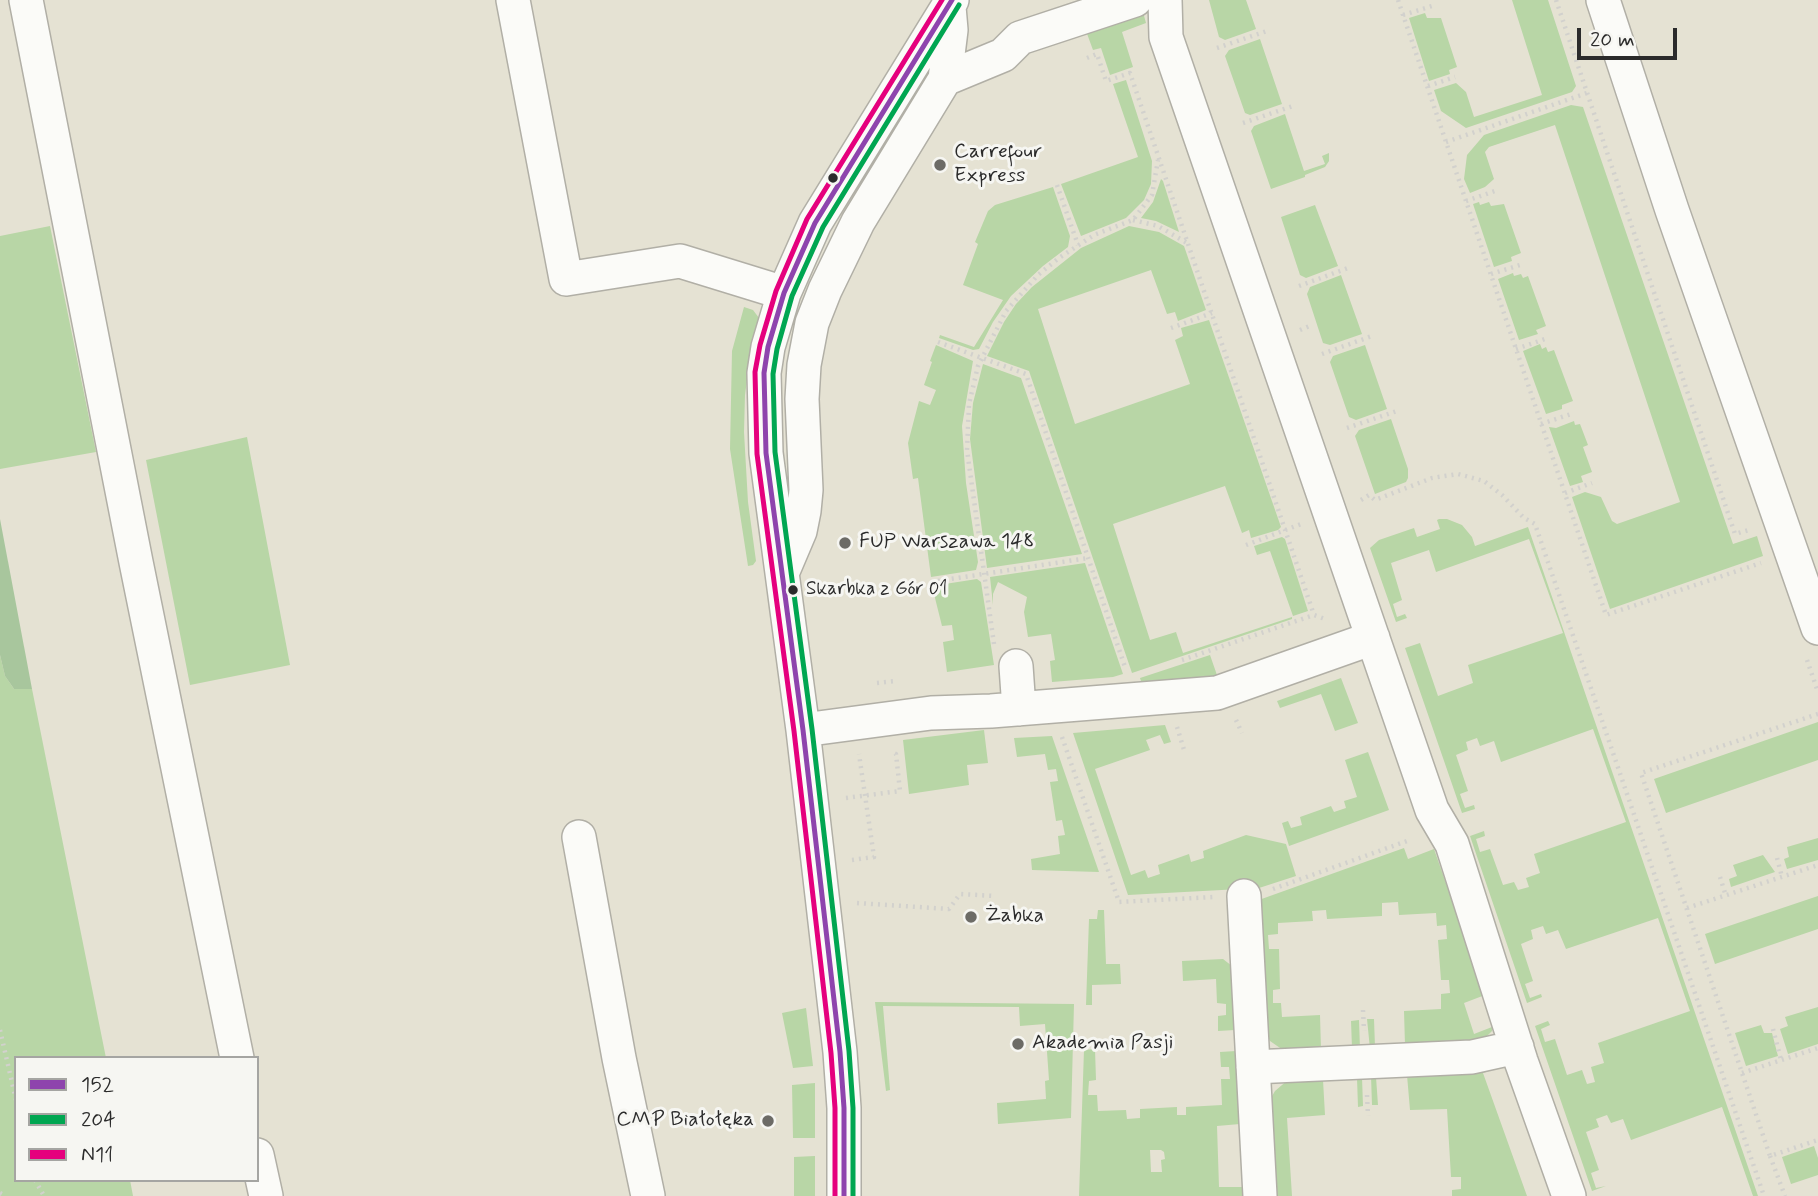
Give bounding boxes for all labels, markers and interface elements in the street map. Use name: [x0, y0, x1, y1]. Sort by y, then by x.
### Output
scale bar: [1580, 14, 1680, 58]
text: 20 m: [1590, 26, 1635, 54]
place label: Carrefour Express: [954, 140, 1042, 190]
marker: Carrefour Express: [932, 157, 948, 173]
unlabelled marker: [826, 171, 840, 185]
place label: FUP Warszawa 148: [859, 530, 1034, 556]
marker: FUP Warszawa 148: [837, 535, 853, 551]
place label: Skarbka z Gór 01: [806, 579, 947, 601]
marker: Skarbka z Gór 01: [786, 583, 800, 597]
place label: Żabka: [985, 904, 1044, 930]
marker: Żabka: [963, 909, 979, 925]
place label: Akademia Pasji: [1032, 1031, 1173, 1057]
marker: Akademia Pasji: [1010, 1036, 1026, 1052]
legend: [14, 1056, 259, 1182]
text: 152: [81, 1071, 114, 1099]
text: 204: [81, 1106, 116, 1134]
place label: CMP Białołęka: [616, 1108, 754, 1134]
marker: CMP Białołęka: [760, 1113, 776, 1129]
text: N11: [81, 1141, 113, 1169]

